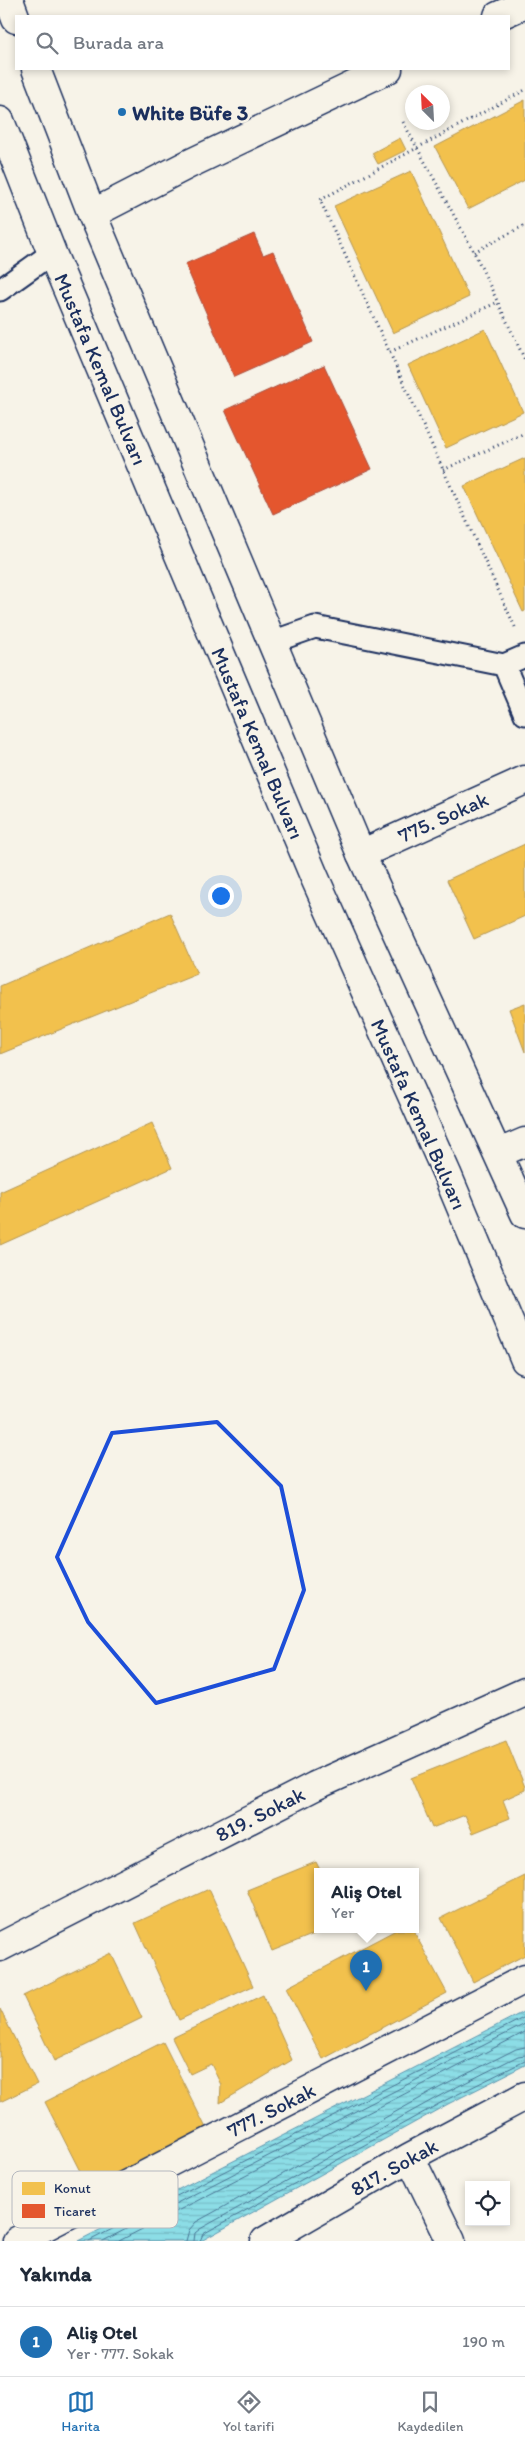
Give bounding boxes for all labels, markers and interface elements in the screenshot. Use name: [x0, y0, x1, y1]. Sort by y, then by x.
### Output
search box: [15, 15, 510, 70]
icon: search: [33, 29, 61, 57]
text: Burada ara: [73, 31, 164, 54]
north arrow: [405, 85, 450, 130]
place label: White Büfe 3: [132, 100, 248, 125]
marker: White Büfe 3: [116, 106, 128, 118]
street label: Mustafa Kemal Bulvarı: [49, 269, 153, 469]
street label: Mustafa Kemal Bulvarı: [206, 643, 310, 843]
street label: 775. Sokak: [394, 786, 492, 848]
your location: [208, 883, 234, 909]
street label: Mustafa Kemal Bulvarı: [366, 1015, 472, 1213]
street label: 819. Sokak: [211, 1781, 309, 1847]
popup: [314, 1868, 419, 1933]
text: Aliş Otel: [331, 1880, 402, 1903]
text: Yer: [331, 1903, 354, 1922]
pin: 1: [350, 1950, 382, 1991]
street label: 777. Sokak: [223, 2077, 320, 2143]
street label: 817. Sokak: [346, 2133, 442, 2201]
legend: [12, 2171, 178, 2228]
text: Konut: [54, 2180, 91, 2197]
map controls: [465, 2181, 510, 2226]
button: locate: [465, 2181, 510, 2226]
text: Ticaret: [54, 2203, 96, 2220]
text: Yakında: [20, 2261, 92, 2286]
text: Aliş Otel: [67, 2321, 137, 2344]
text: 1: [32, 2332, 40, 2351]
text: 190 m: [462, 2332, 505, 2351]
text: Yer · 777. Sokak: [67, 2344, 174, 2363]
tab: Harita: [61, 2388, 100, 2435]
tab: Yol tarifi: [223, 2388, 274, 2435]
tab: Kaydedilen: [397, 2388, 464, 2435]

